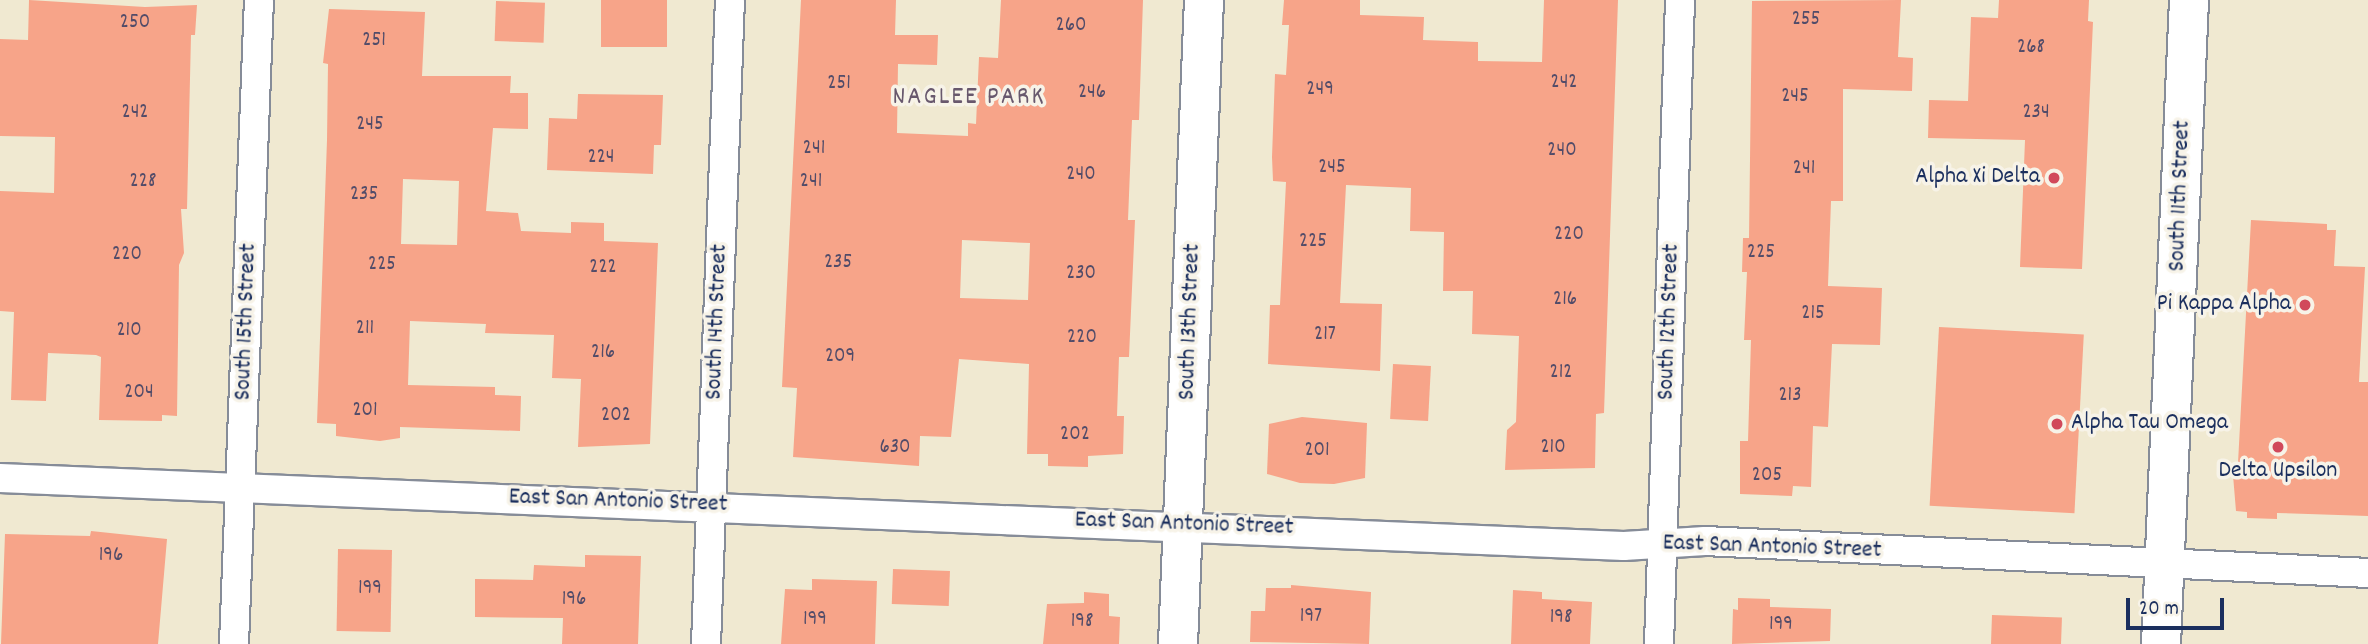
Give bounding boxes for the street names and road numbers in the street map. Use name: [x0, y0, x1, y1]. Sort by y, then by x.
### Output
street label: South 11th Street: [2164, 120, 2198, 272]
street label: South 15th Street: [230, 243, 264, 401]
street label: South 13th Street: [1174, 243, 1208, 401]
street label: South 12th Street: [1653, 243, 1687, 401]
street label: South 14th Street: [701, 244, 735, 400]
street label: East San Antonio Street: [508, 484, 728, 520]
street label: East San Antonio Street: [1074, 507, 1294, 543]
street label: East San Antonio Street: [1662, 530, 1882, 566]

